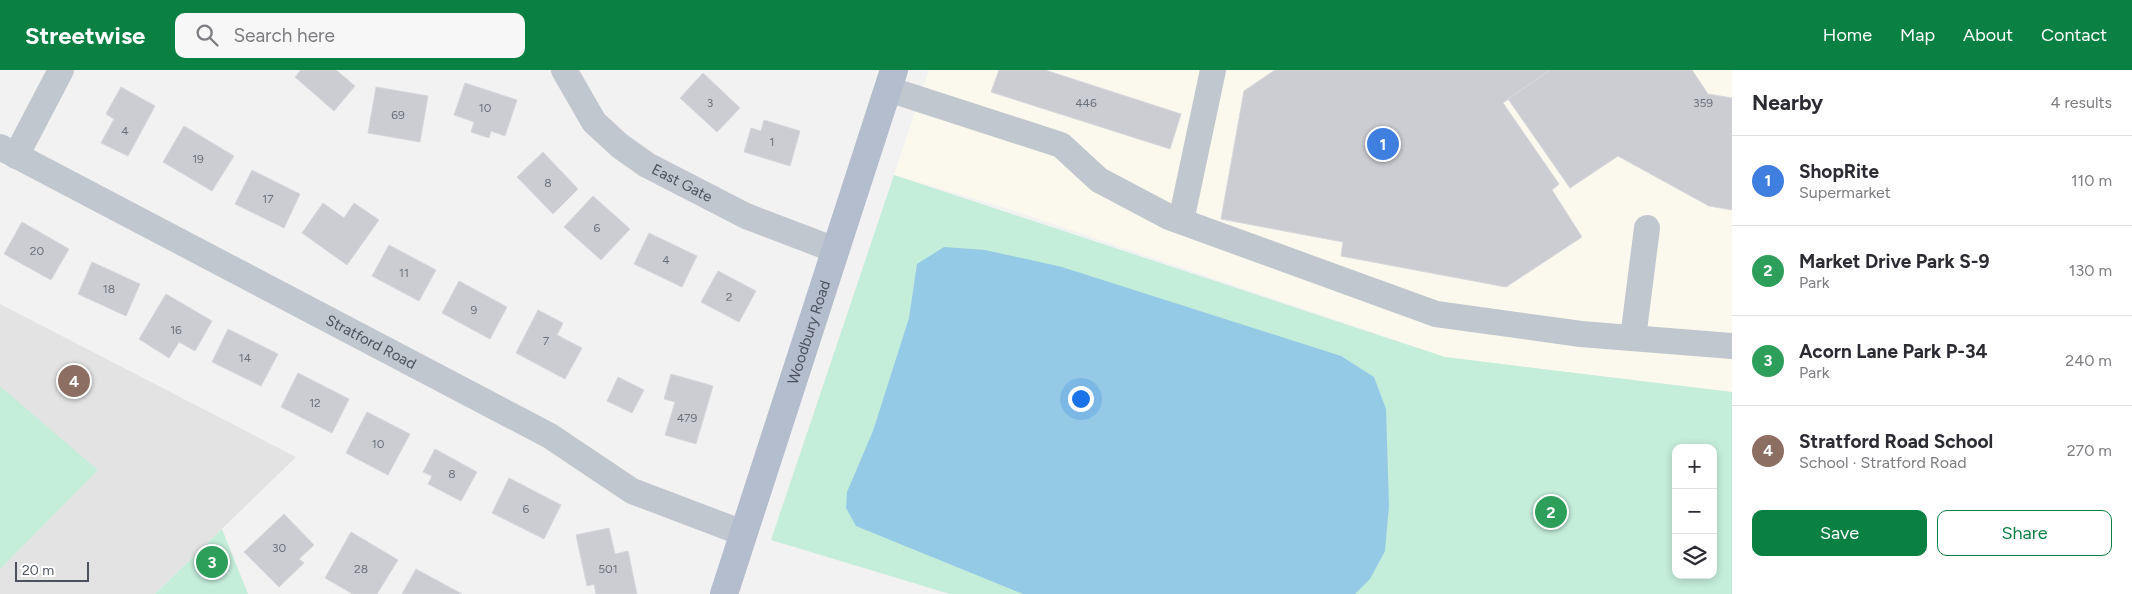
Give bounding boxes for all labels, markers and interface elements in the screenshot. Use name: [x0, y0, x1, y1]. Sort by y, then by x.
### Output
search box: [175, 13, 525, 58]
text: Streetwise: [25, 21, 145, 50]
icon: search: [193, 21, 221, 49]
text: Search here: [233, 24, 335, 47]
text: Home: [1823, 24, 1872, 46]
text: Map: [1900, 24, 1935, 46]
text: About: [1963, 24, 2013, 46]
text: Contact: [2041, 24, 2107, 46]
text: Nearby: [1752, 90, 1823, 115]
text: 4 results: [2051, 93, 2112, 112]
house number: 3: [707, 96, 713, 110]
house number: 446: [1075, 96, 1097, 110]
house number: 359: [1693, 96, 1713, 110]
house number: 10: [479, 101, 492, 115]
house number: 69: [391, 108, 405, 122]
house number: 4: [121, 124, 129, 138]
pin: 1: [1367, 125, 1399, 163]
house number: 1: [770, 135, 774, 149]
house number: 19: [192, 152, 204, 166]
street label: East Gate: [649, 160, 716, 206]
text: ShopRite: [1799, 160, 1879, 183]
text: 1: [1765, 171, 1771, 190]
text: 110 m: [2071, 171, 2112, 190]
house number: 8: [544, 176, 552, 190]
text: Supermarket: [1799, 183, 1891, 202]
house number: 17: [262, 192, 274, 206]
house number: 6: [594, 221, 601, 235]
house number: 20: [30, 244, 45, 258]
text: Market Drive Park S-9: [1799, 250, 1989, 273]
house number: 4: [662, 253, 670, 267]
text: 2: [1763, 261, 1773, 280]
text: 130 m: [2069, 261, 2112, 280]
house number: 11: [399, 266, 409, 280]
text: Park: [1799, 273, 1829, 292]
street label: Woodbury Road: [784, 278, 834, 387]
house number: 18: [103, 282, 115, 296]
house number: 2: [726, 290, 732, 304]
house number: 9: [471, 303, 478, 317]
street label: Stratford Road: [323, 311, 419, 373]
house number: 16: [170, 323, 182, 337]
house number: 7: [543, 334, 550, 348]
text: Acorn Lane Park P-34: [1799, 340, 1988, 363]
house number: 14: [239, 351, 252, 365]
text: 3: [1764, 351, 1772, 370]
text: 240 m: [2065, 351, 2112, 370]
pin: 4: [58, 362, 90, 400]
text: Park: [1799, 363, 1829, 382]
your location: [1068, 386, 1094, 412]
house number: 12: [309, 396, 321, 410]
house number: 479: [677, 411, 698, 425]
text: Stratford Road School: [1799, 430, 1993, 453]
house number: 10: [372, 437, 385, 451]
text: 4: [1763, 441, 1773, 460]
text: 270 m: [2067, 441, 2112, 460]
map controls: [1672, 444, 1717, 579]
button: +: [1672, 444, 1717, 489]
text: School · Stratford Road: [1799, 453, 1967, 472]
house number: 8: [448, 467, 456, 481]
button: −: [1672, 489, 1717, 534]
pin: 2: [1535, 493, 1567, 531]
house number: 6: [523, 502, 530, 516]
button: Save: [1752, 510, 1927, 556]
button: Share: [1937, 510, 2112, 556]
button: layers: [1672, 534, 1717, 579]
house number: 30: [272, 541, 286, 555]
pin: 3: [196, 543, 228, 581]
scale bar: [15, 559, 89, 582]
text: 20 m: [22, 562, 54, 579]
house number: 28: [354, 562, 368, 576]
house number: 501: [598, 562, 618, 576]

